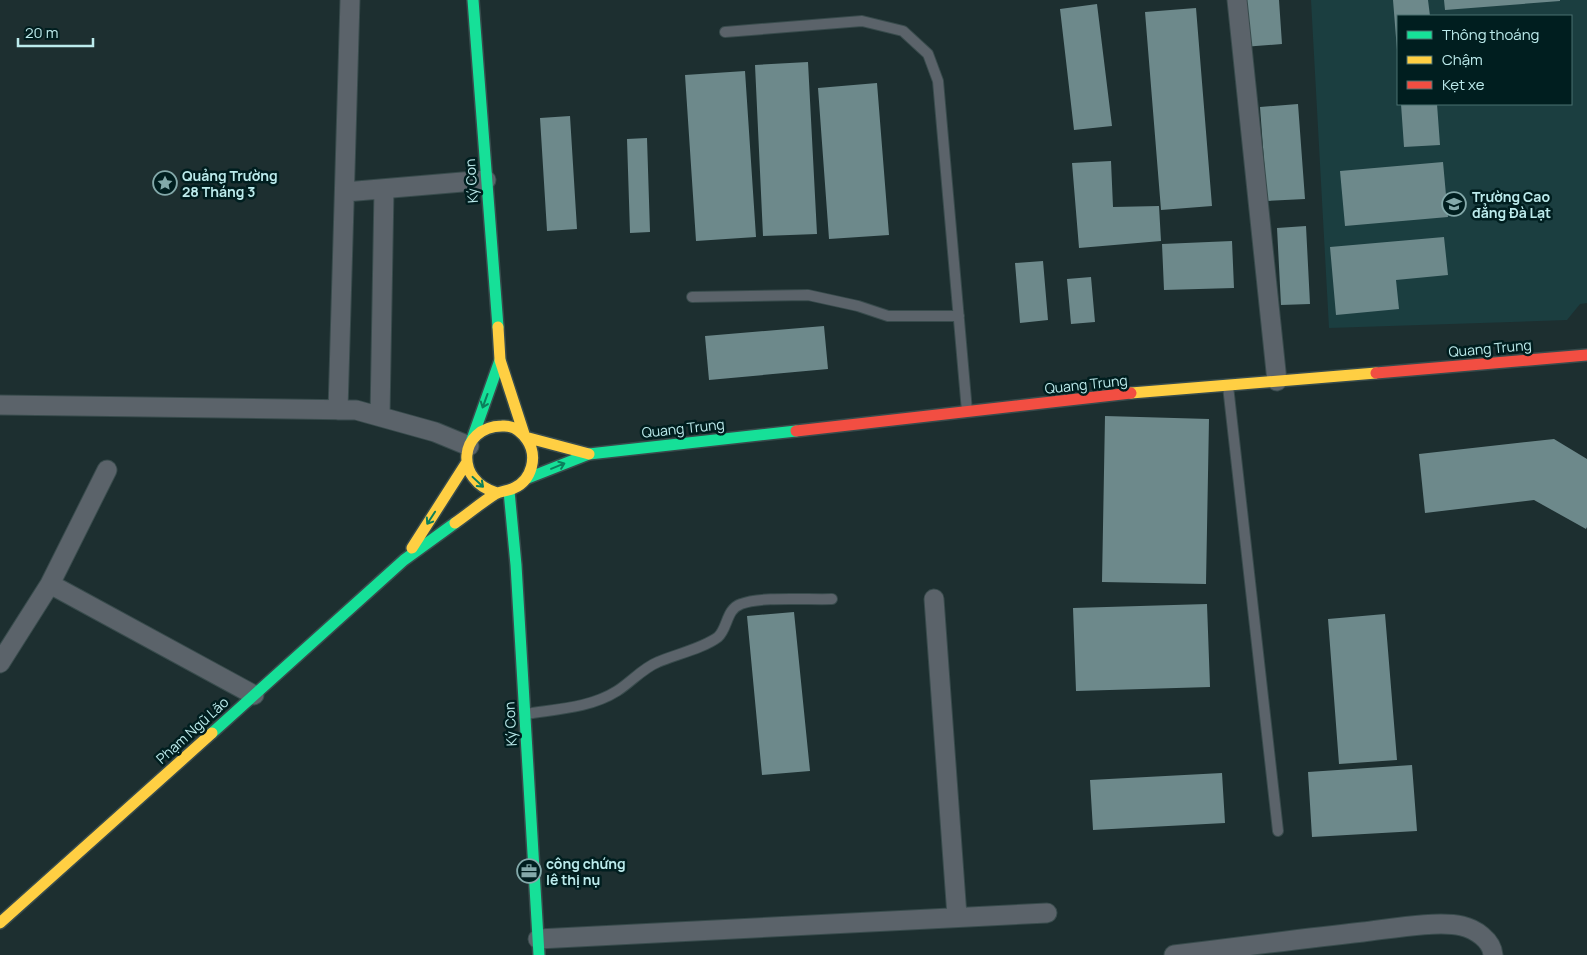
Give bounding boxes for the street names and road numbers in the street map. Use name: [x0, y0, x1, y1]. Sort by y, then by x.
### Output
street label: Ký Con: [460, 158, 482, 204]
street label: Quang Trung: [1448, 335, 1532, 361]
street label: Quang Trung: [1044, 370, 1128, 398]
street label: Quang Trung: [641, 414, 725, 442]
street label: Phạm Ngũ Lão: [152, 692, 232, 768]
street label: Ký Con: [499, 701, 521, 747]

